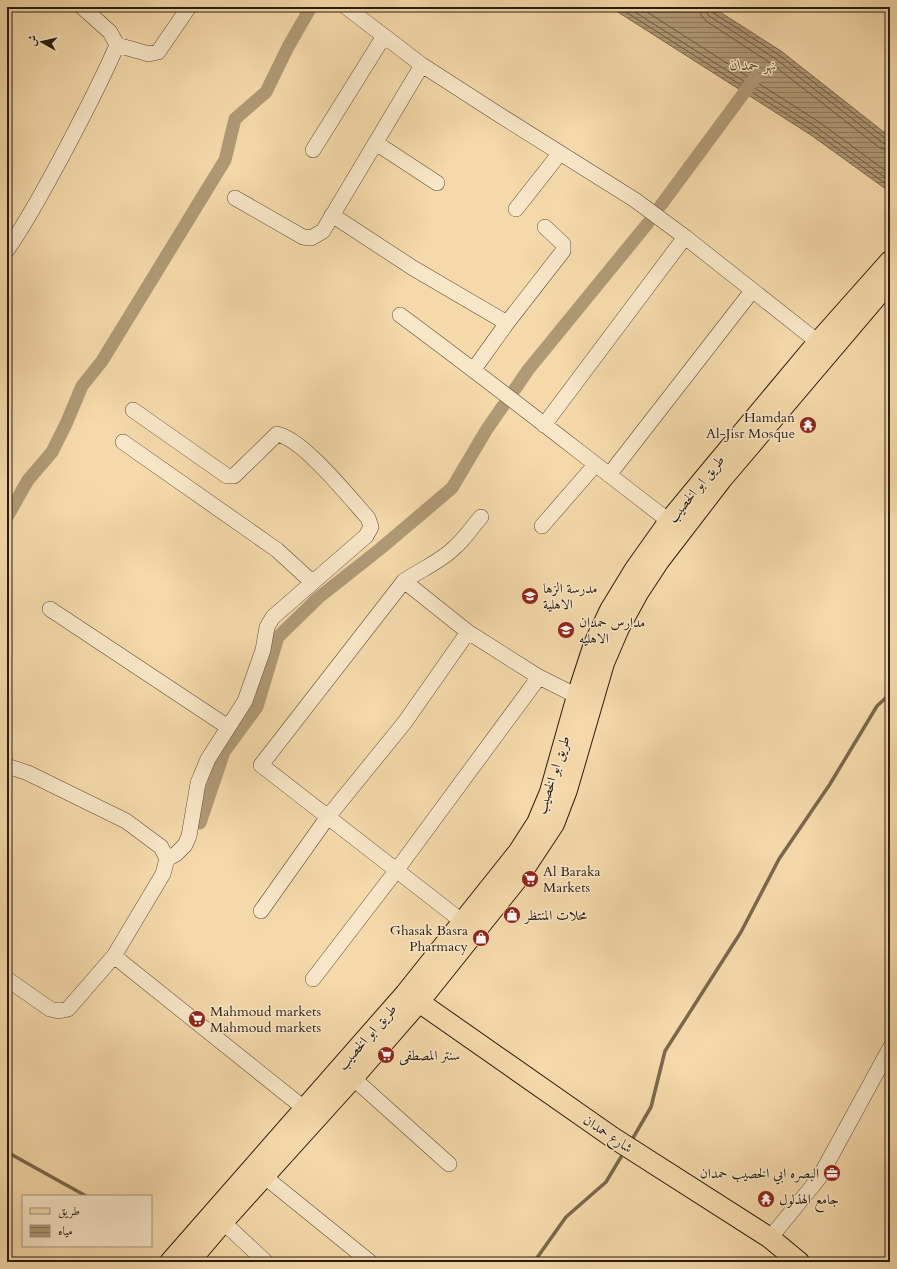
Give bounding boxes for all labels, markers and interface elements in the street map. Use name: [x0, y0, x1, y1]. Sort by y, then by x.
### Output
north arrow: [22, 22, 62, 62]
text: ش: [24, 34, 41, 47]
water label: نهر حمدان: [729, 55, 777, 75]
place label: Hamdan Al-Jisr Mosque: [706, 408, 795, 443]
temple icon: Hamdan Al-Jisr Mosque: [798, 415, 818, 435]
street label: طريق ابو الخصيب: [663, 451, 729, 527]
place label: مدرسة الزها الاهلية: [543, 579, 597, 614]
school or university icon: مدرسة الزها الاهلية: [520, 586, 540, 606]
place label: مدارس حمدان الاهليه: [579, 613, 645, 648]
school or university icon: مدارس حمدان الاهليه: [556, 620, 576, 640]
street label: طريق ابو الخصيب: [531, 733, 575, 817]
place label: Al Baraka Markets: [543, 862, 601, 897]
supermarket icon: Al Baraka Markets: [520, 869, 540, 889]
shop icon: محلات المنتظر: [502, 905, 522, 925]
place label: محلات المنتظر: [523, 906, 588, 925]
place label: Ghasak Basra Pharmacy: [390, 921, 469, 956]
shop icon: Ghasak Basra Pharmacy: [471, 928, 491, 948]
street label: طريق ابو الخصيب: [333, 1000, 401, 1074]
place label: Mahmoud markets Mahmoud markets: [210, 1002, 321, 1037]
supermarket icon: Mahmoud markets Mahmoud markets: [187, 1009, 207, 1029]
supermarket icon: سنتر المصطفى: [376, 1045, 396, 1065]
place label: سنتر المصطفى: [399, 1046, 460, 1066]
street label: شارع حمدان: [578, 1110, 637, 1159]
office icon: البصره ابي الخصيب حمدان: [822, 1163, 842, 1183]
place label: البصره ابي الخصيب حمدان: [700, 1164, 819, 1185]
temple icon: جامع الهذلول: [756, 1189, 776, 1209]
place label: جامع الهذلول: [779, 1190, 839, 1213]
legend: [22, 1195, 152, 1247]
text: طريق: [58, 1203, 80, 1219]
text: مياه: [58, 1223, 73, 1239]

